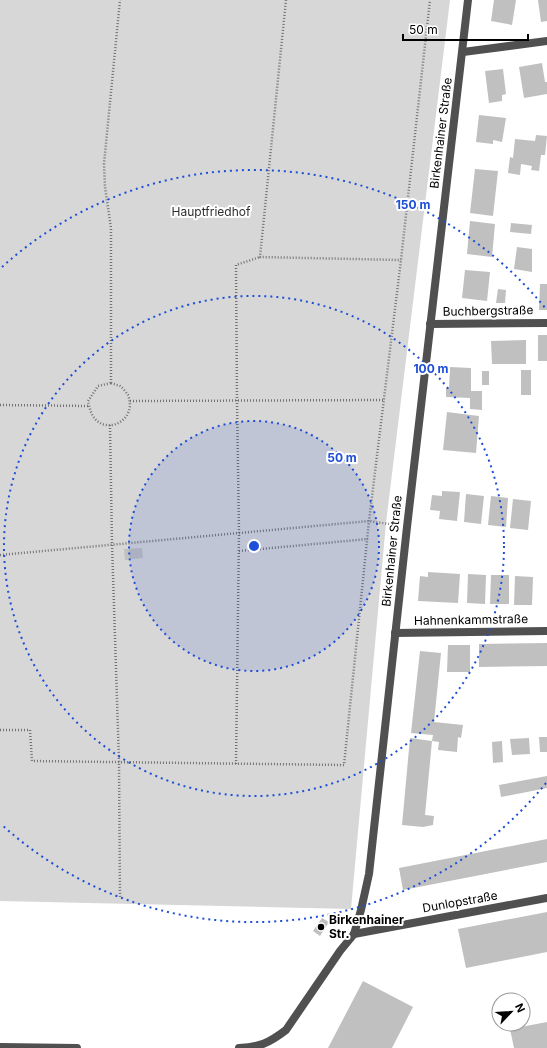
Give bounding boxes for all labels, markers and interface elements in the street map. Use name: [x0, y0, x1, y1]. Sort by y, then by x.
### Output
scale bar: [403, 16, 528, 42]
text: 50 m: [409, 22, 438, 37]
street label: Birkenhainer Straße: [426, 77, 455, 189]
text: 150 m: [396, 197, 430, 212]
park label: Hauptfriedhof: [172, 204, 251, 219]
street label: Buchbergstraße: [442, 302, 534, 319]
text: 100 m: [413, 361, 449, 376]
text: 50 m: [327, 450, 357, 465]
street label: Birkenhainer Straße: [378, 495, 405, 607]
centre of rings: [247, 539, 261, 553]
street label: Hahnenkammstraße: [414, 611, 528, 628]
street label: Dunlopstraße: [421, 888, 499, 916]
place label: Birkenhainer Str.: [329, 912, 404, 941]
marker: Birkenhainer Str.: [316, 922, 326, 932]
north arrow: [491, 992, 531, 1032]
text: N: [512, 1001, 528, 1015]

